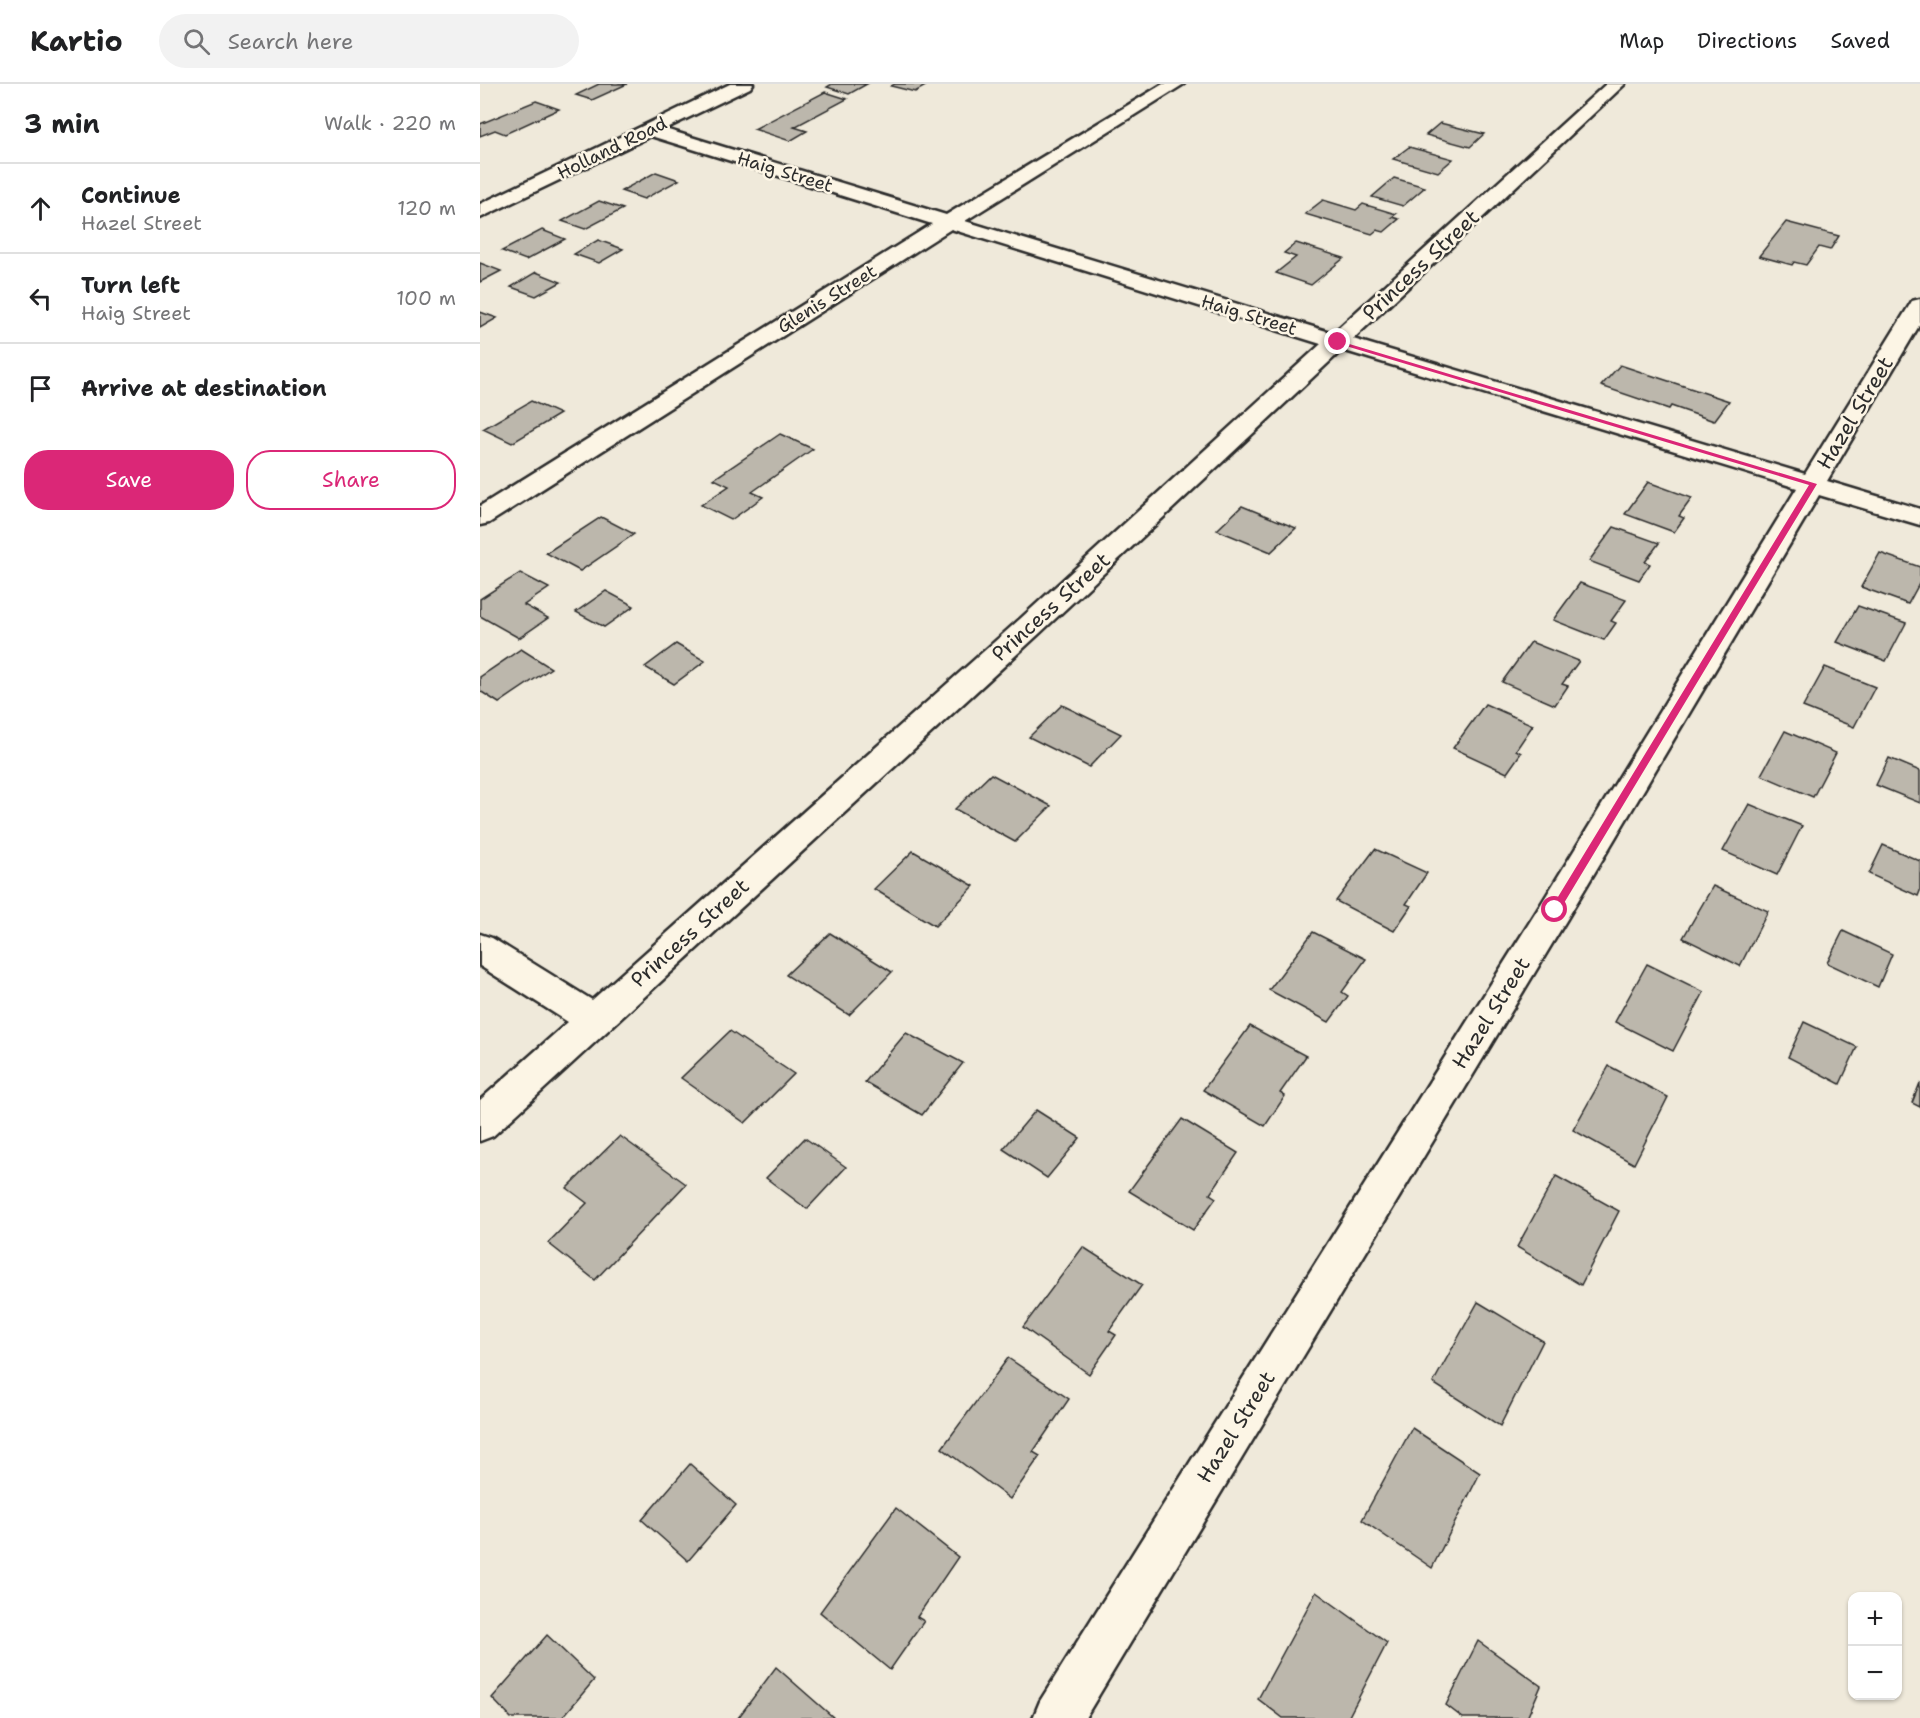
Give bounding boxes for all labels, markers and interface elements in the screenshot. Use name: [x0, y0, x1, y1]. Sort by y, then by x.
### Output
search box: [159, 14, 579, 68]
text: Kartio: [30, 22, 123, 60]
icon: search: [180, 25, 213, 58]
text: Search here: [228, 27, 353, 56]
text: Map: [1619, 27, 1664, 55]
text: Directions: [1697, 27, 1797, 55]
text: Saved: [1830, 27, 1890, 55]
text: 3 min: [24, 106, 100, 141]
text: Walk · 220 m: [324, 110, 456, 136]
street label: Holland Road: [553, 111, 671, 185]
street label: Haig Street: [734, 146, 836, 198]
text: Continue: [81, 181, 181, 210]
icon: ahead: [24, 192, 57, 225]
text: 120 m: [397, 195, 456, 221]
street label: Princess Street: [1356, 203, 1486, 327]
text: Hazel Street: [81, 210, 202, 236]
street label: Glenis Street: [773, 259, 881, 339]
text: Turn left: [81, 271, 180, 300]
icon: left: [24, 282, 57, 315]
text: 100 m: [396, 285, 456, 311]
street label: Haig Street: [1198, 289, 1300, 341]
text: Haig Street: [81, 300, 191, 326]
route end: [1324, 328, 1350, 354]
street label: Hazel Street: [1810, 351, 1900, 475]
icon: arrive: [24, 372, 57, 405]
text: Arrive at destination: [81, 374, 327, 403]
button: Save: [24, 450, 234, 510]
button: Share: [246, 450, 456, 510]
street label: Princess Street: [986, 546, 1116, 668]
street label: Princess Street: [625, 872, 755, 994]
route start: [1541, 896, 1567, 922]
street label: Hazel Street: [1445, 952, 1537, 1074]
street label: Hazel Street: [1190, 1366, 1282, 1488]
map controls: [1848, 1592, 1902, 1700]
button: +: [1848, 1592, 1902, 1646]
button: −: [1848, 1646, 1902, 1700]

